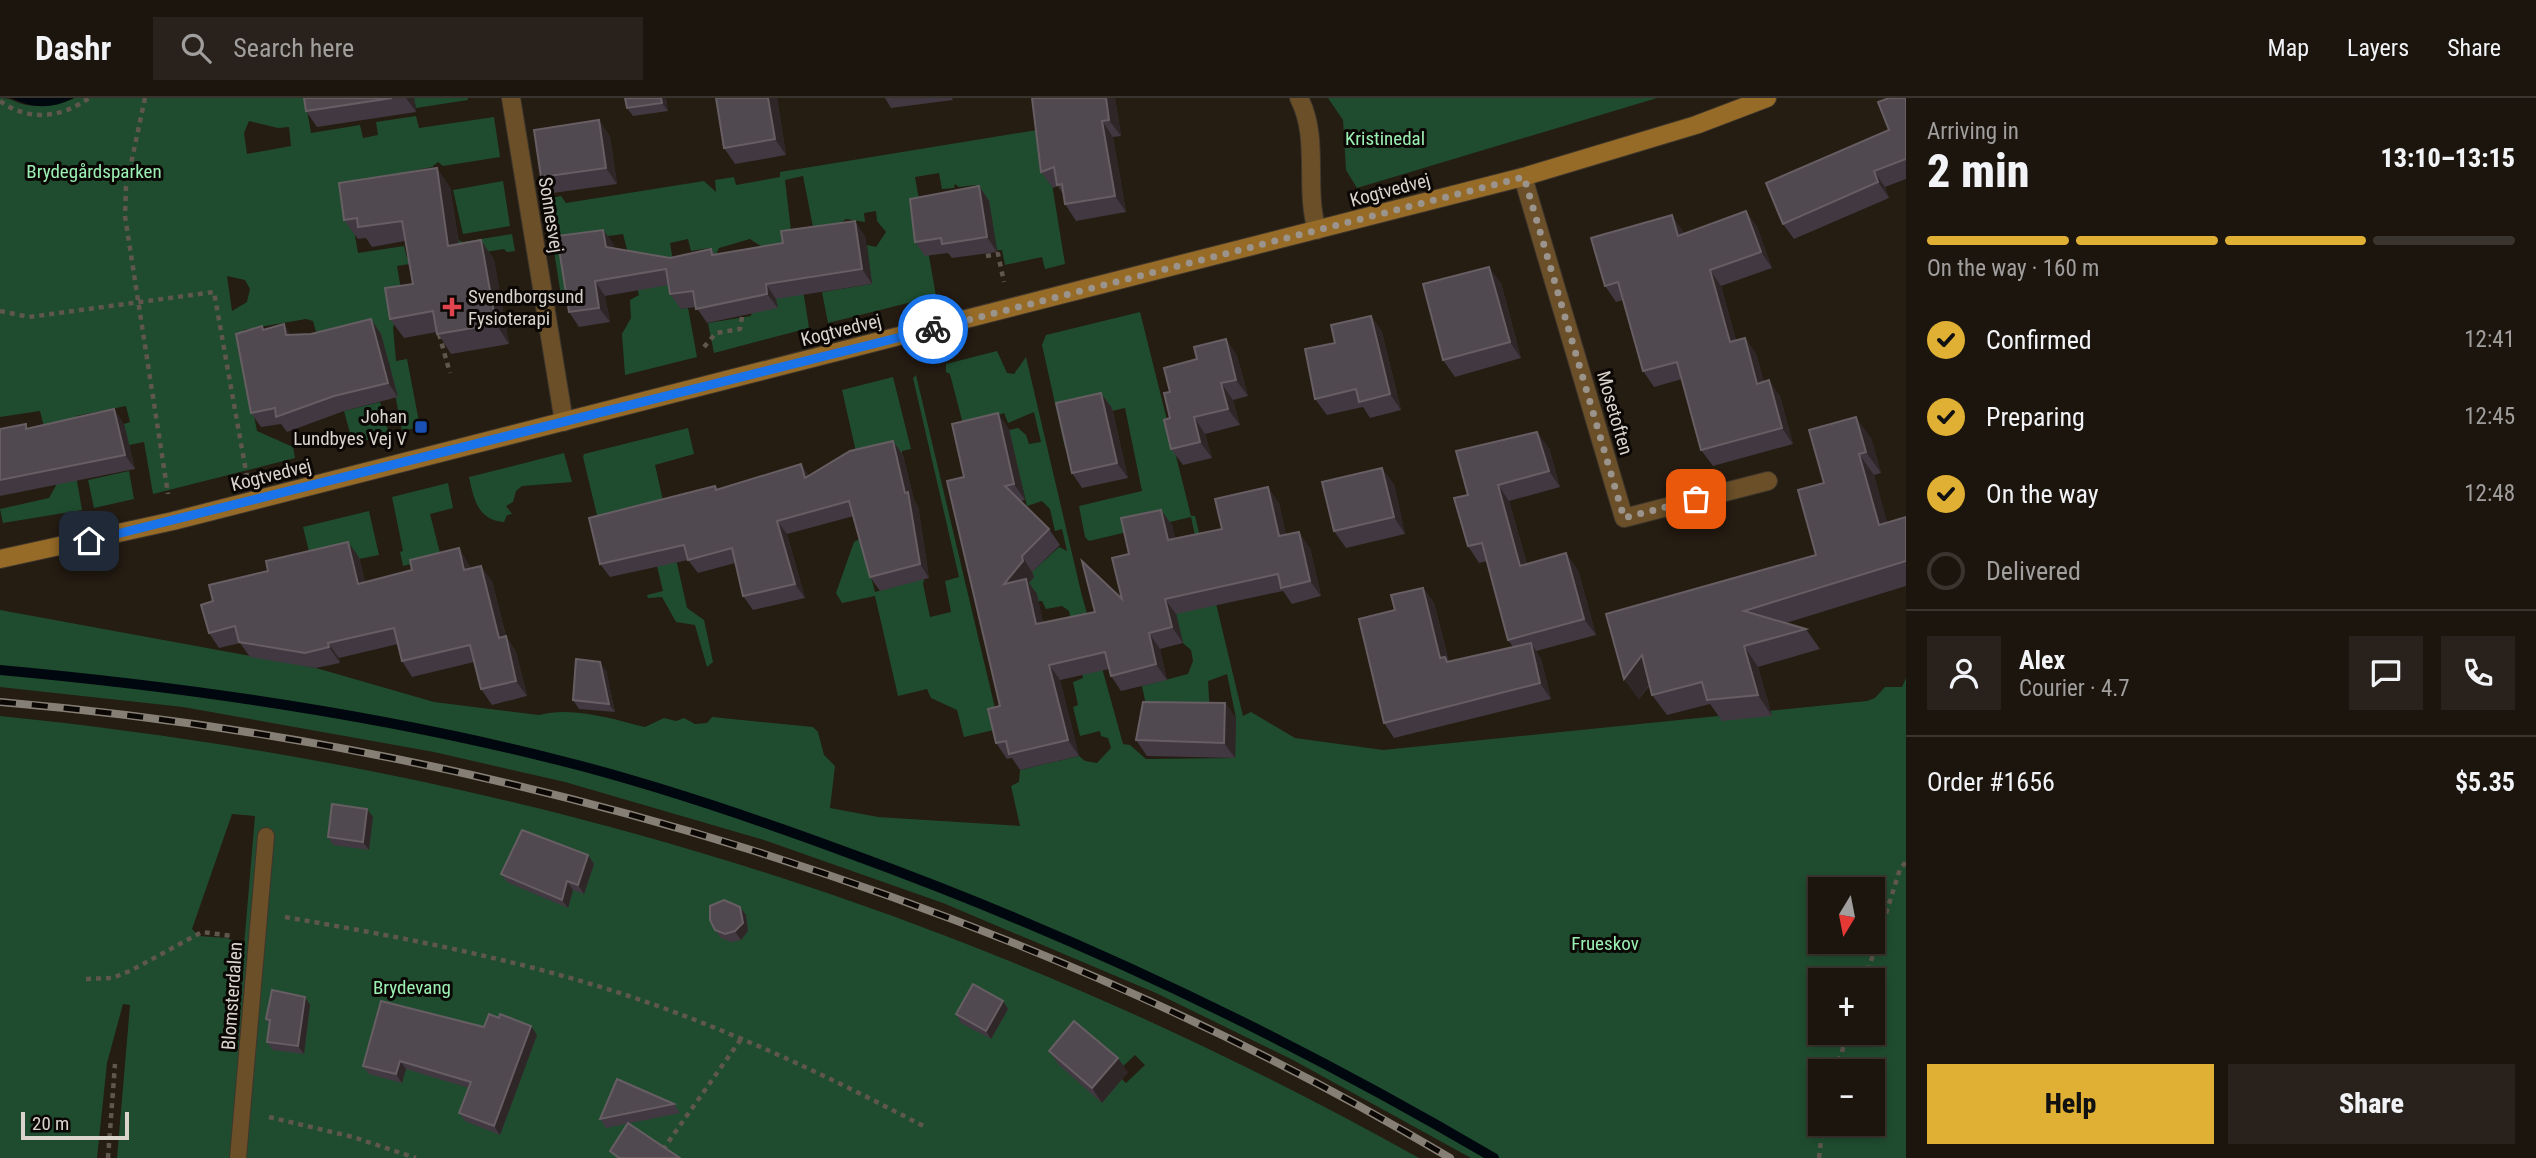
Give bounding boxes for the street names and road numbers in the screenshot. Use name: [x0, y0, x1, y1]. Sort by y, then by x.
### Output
street label: Kogtvedvej: [1347, 168, 1433, 212]
street label: Sonnesvej: [534, 175, 568, 255]
street label: Kogtvedvej: [798, 309, 884, 351]
street label: Mosetoften: [1592, 368, 1638, 458]
street label: Kogtvedvej: [228, 454, 314, 496]
street label: Blomsterdalen: [217, 941, 247, 1051]

